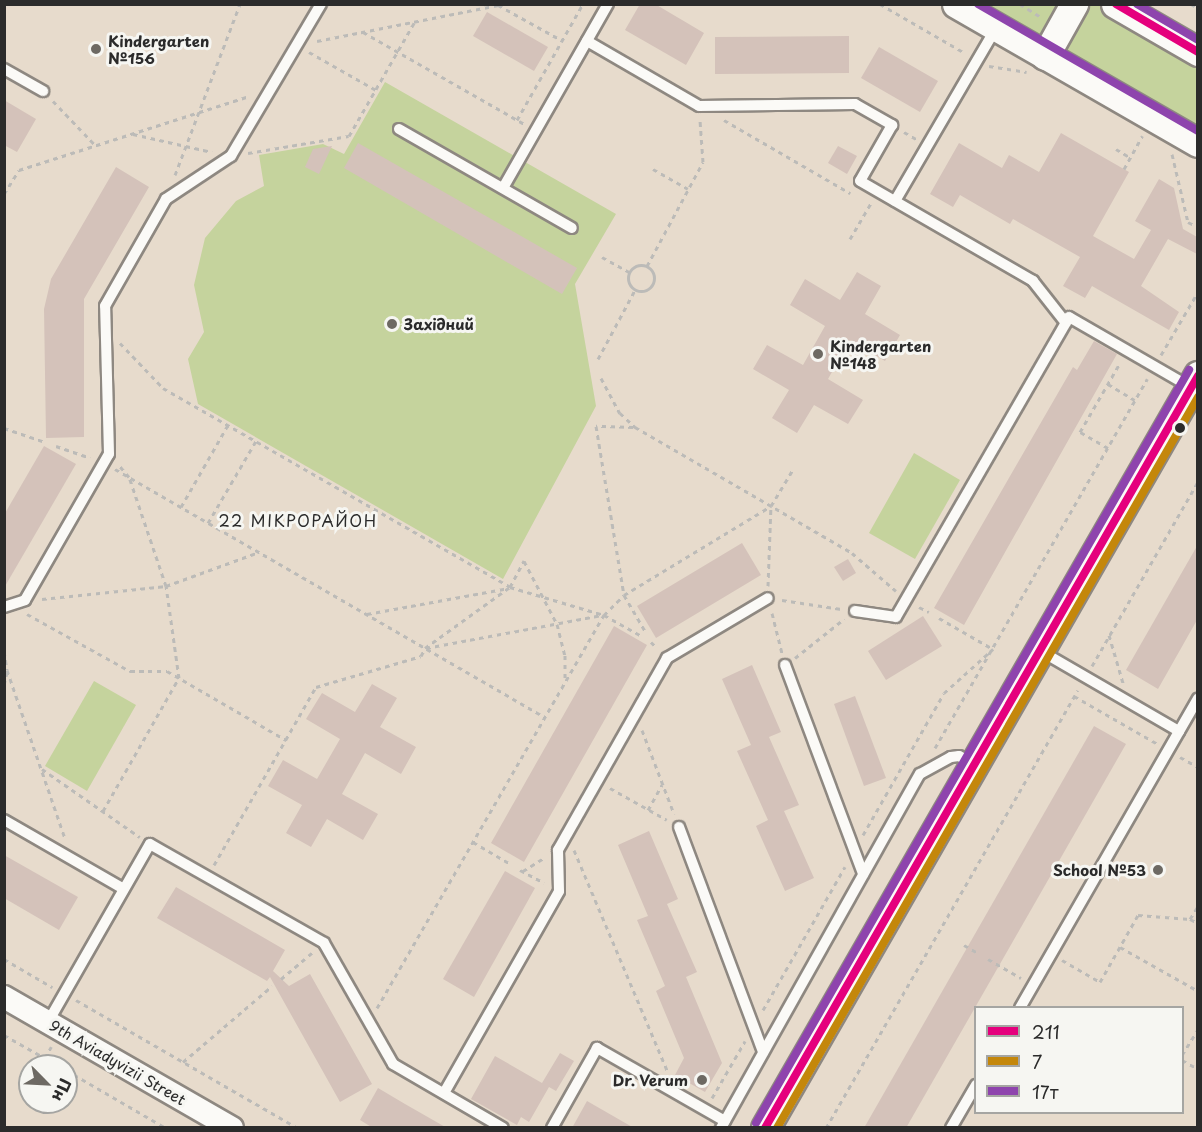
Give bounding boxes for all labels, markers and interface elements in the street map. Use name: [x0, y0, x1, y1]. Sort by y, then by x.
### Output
place label: Kindergarten №156: [108, 31, 209, 66]
marker: Kindergarten №156: [89, 42, 103, 56]
place label: Західний: [404, 315, 474, 333]
marker: Західний: [385, 317, 399, 331]
place label: Kindergarten №148: [830, 336, 931, 371]
marker: Kindergarten №148: [811, 347, 825, 361]
unlabelled marker: [1174, 422, 1186, 434]
district label: 22 МІКРОРАЙОН: [218, 510, 378, 530]
place label: School №53: [1053, 861, 1146, 879]
marker: School №53: [1151, 863, 1165, 877]
legend: [974, 1006, 1184, 1114]
street label: 9th Aviadyvizii Street: [46, 1015, 190, 1109]
text: 211: [1032, 1018, 1060, 1045]
text: 7: [1032, 1048, 1042, 1075]
north arrow: [18, 1054, 78, 1114]
place label: Dr. Verum: [612, 1071, 688, 1089]
marker: Dr. Verum: [693, 1071, 711, 1089]
text: Пн: [47, 1075, 78, 1106]
text: 17т: [1032, 1078, 1058, 1105]

